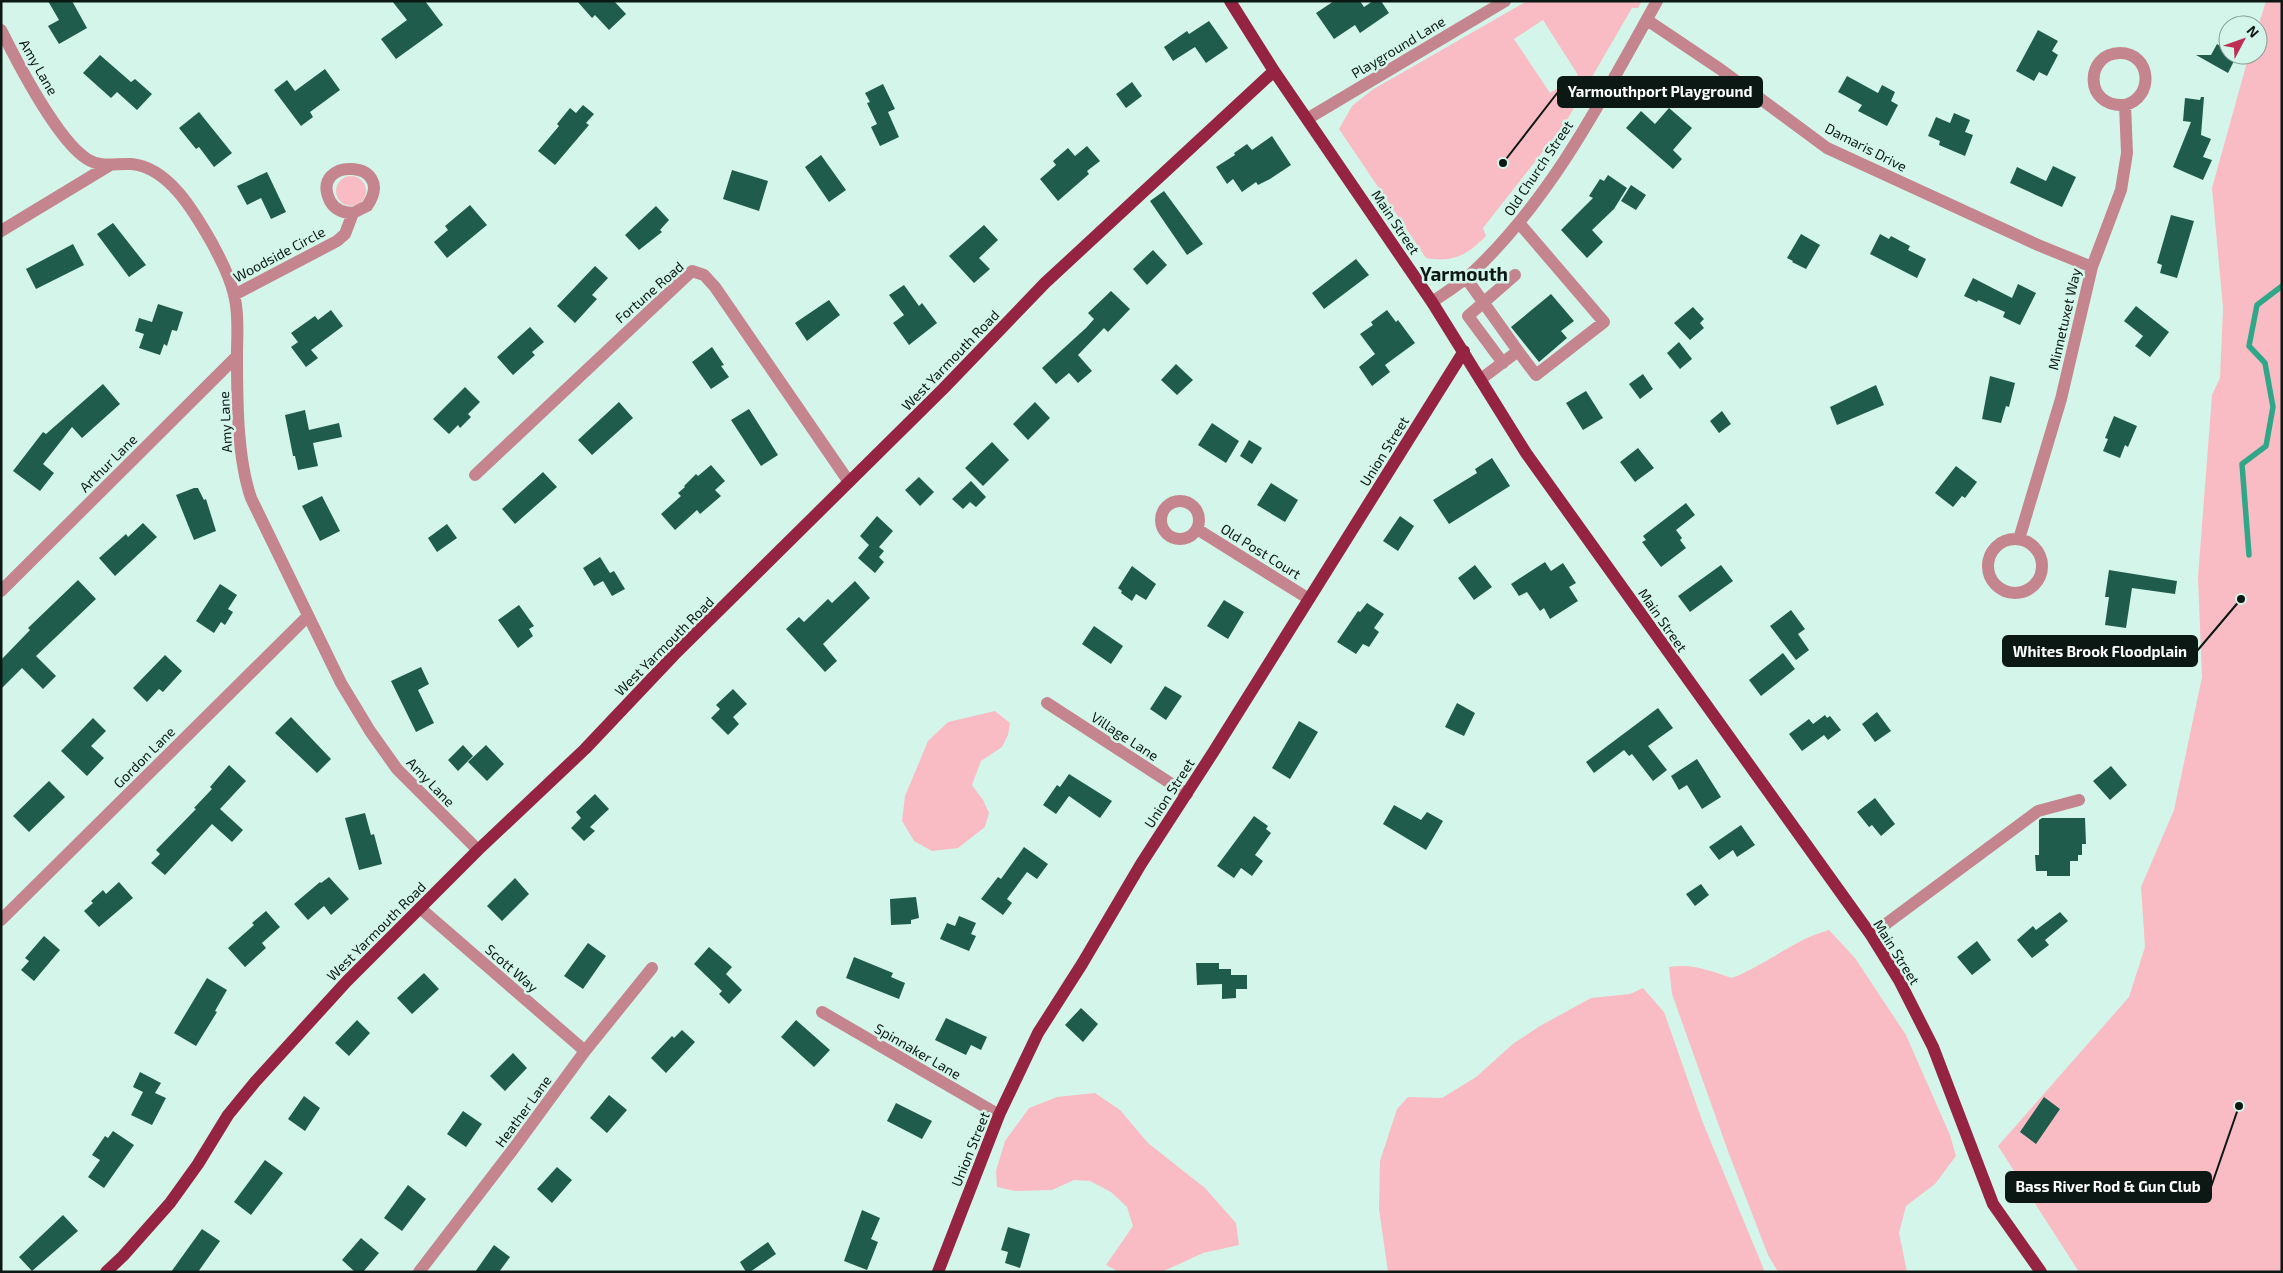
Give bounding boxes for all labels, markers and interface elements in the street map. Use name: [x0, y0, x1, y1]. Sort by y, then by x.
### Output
street label: Playground Lane: [1348, 12, 1448, 82]
north arrow: [2218, 15, 2268, 65]
text: N: [2243, 22, 2263, 41]
street label: Amy Lane: [16, 36, 62, 98]
callout: Yarmouthport Playground: [1558, 77, 1762, 107]
text: Yarmouthport Playground: [1568, 82, 1752, 101]
street label: Old Church Street: [1500, 117, 1576, 219]
street label: Damaris Drive: [1822, 119, 1910, 175]
street label: Main Street: [1368, 187, 1424, 257]
street label: Woodside Circle: [230, 223, 328, 285]
street label: Fortune Road: [611, 258, 687, 326]
district label: Yarmouth: [1420, 262, 1508, 285]
street label: Minnetuxet Way: [2044, 266, 2084, 372]
street label: West Yarmouth Road: [898, 306, 1002, 414]
street label: Amy Lane: [215, 391, 235, 453]
street label: Union Street: [1356, 413, 1412, 489]
street label: Arthur Lane: [76, 431, 140, 495]
street label: Old Post Court: [1218, 520, 1304, 582]
street label: Main Street: [1635, 585, 1691, 655]
street label: West Yarmouth Road: [611, 593, 717, 699]
callout: Whites Brook Floodplain: [2003, 636, 2197, 666]
text: Whites Brook Floodplain: [2013, 642, 2187, 660]
street label: Village Lane: [1088, 708, 1162, 764]
street label: Gordon Lane: [110, 723, 178, 791]
street label: Amy Lane: [403, 754, 459, 810]
street label: Union Street: [1140, 755, 1198, 831]
street label: West Yarmouth Road: [323, 878, 429, 984]
street label: Main Street: [1870, 916, 1924, 988]
street label: Scott Way: [482, 940, 542, 996]
street label: Spinnaker Lane: [872, 1019, 964, 1083]
street label: Heather Lane: [491, 1072, 555, 1150]
street label: Union Street: [947, 1109, 993, 1189]
callout: Bass River Rod & Gun Club: [2006, 1172, 2211, 1202]
text: Bass River Rod & Gun Club: [2015, 1177, 2201, 1195]

